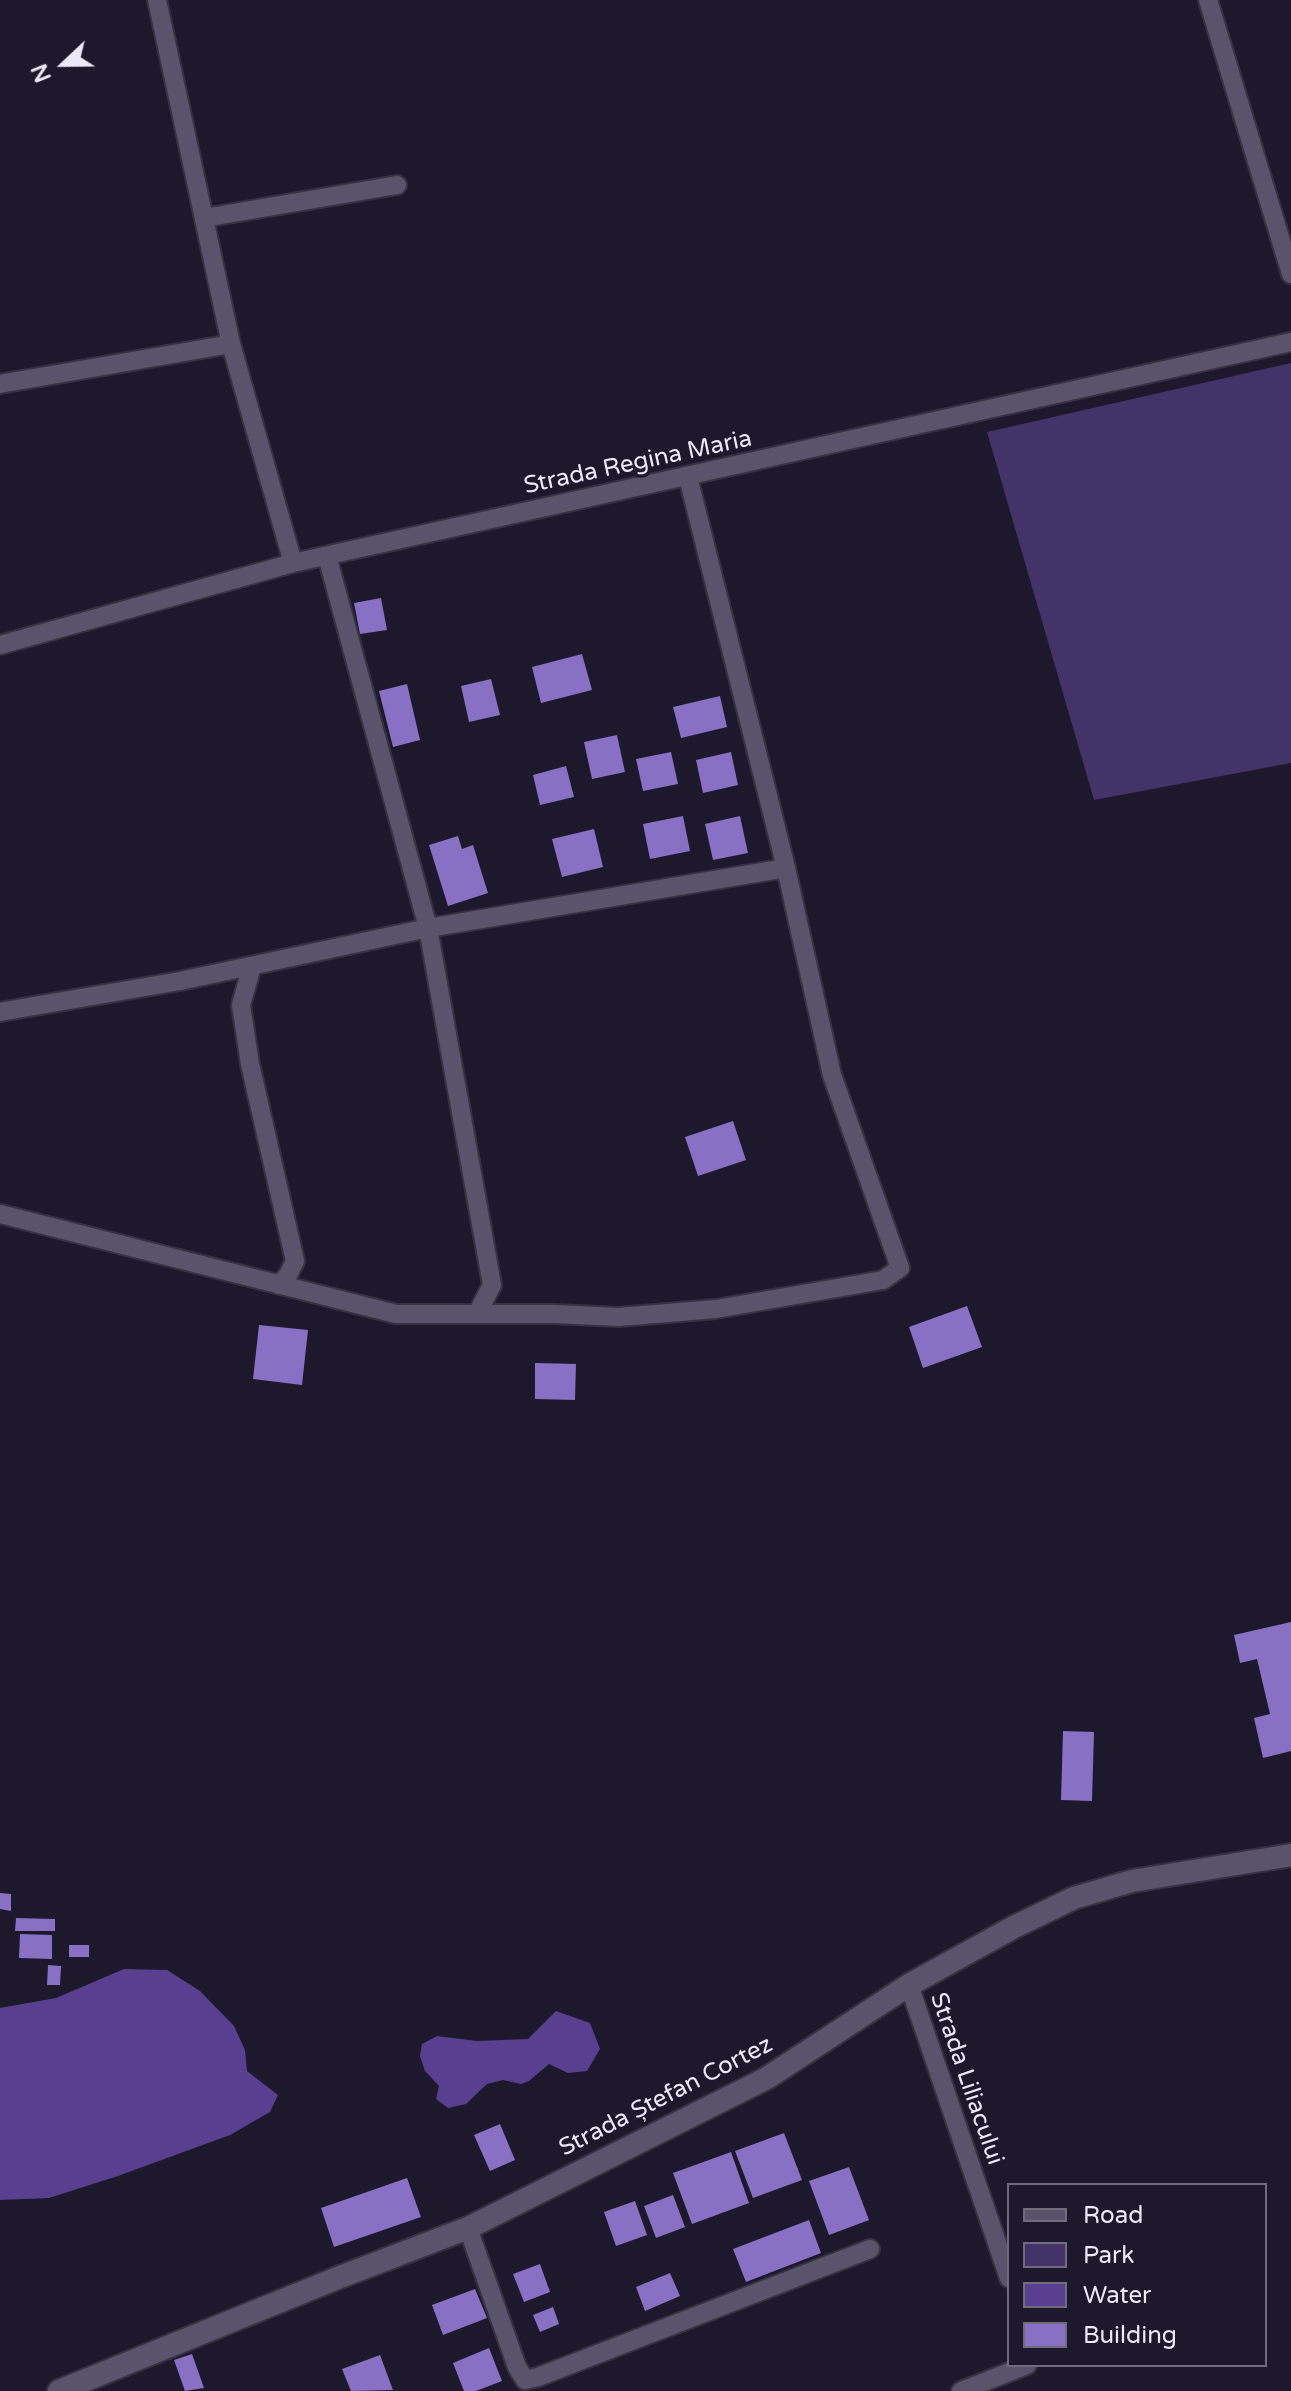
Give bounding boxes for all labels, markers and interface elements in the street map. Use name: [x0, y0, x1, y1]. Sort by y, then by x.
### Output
north arrow: [24, 24, 104, 104]
text: N: [26, 60, 57, 86]
street label: Strada Regina Maria: [521, 425, 755, 501]
street label: Strada Liliacului: [923, 1989, 1009, 2169]
street label: Strada Ștefan Cortez: [555, 2031, 777, 2163]
legend: [1007, 2183, 1267, 2367]
text: Road: [1083, 2201, 1143, 2230]
text: Park: [1083, 2241, 1134, 2270]
text: Water: [1083, 2281, 1151, 2310]
text: Building: [1083, 2321, 1177, 2350]

